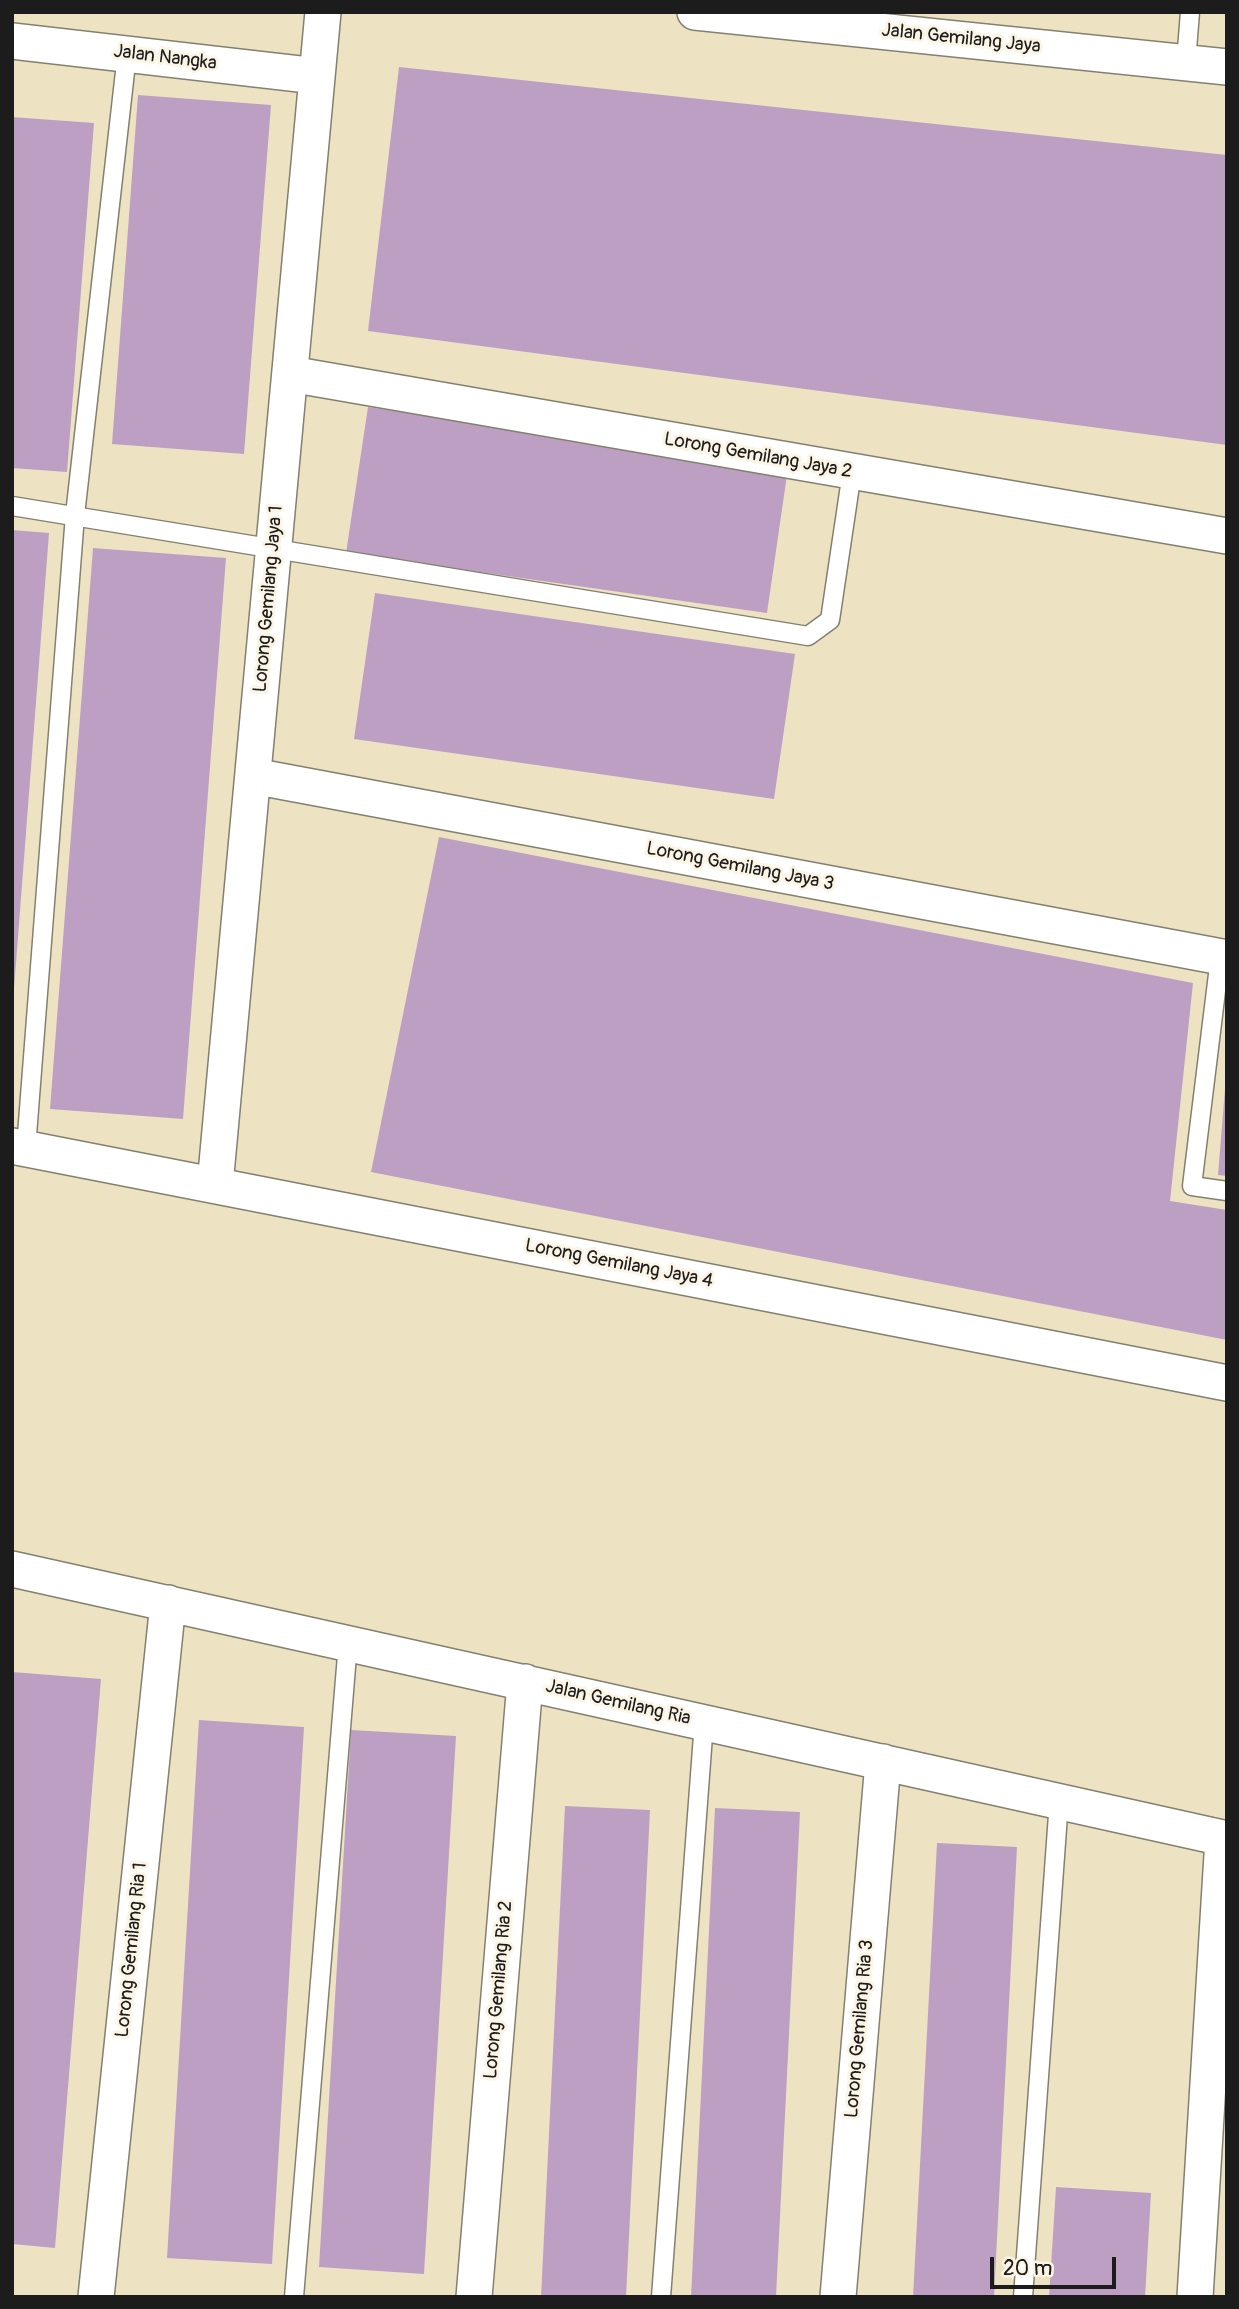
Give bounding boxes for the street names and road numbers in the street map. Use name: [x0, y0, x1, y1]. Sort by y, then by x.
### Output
street label: Jalan Gemilang Jaya: [880, 19, 1042, 59]
street label: Jalan Nangka: [112, 40, 218, 76]
street label: Lorong Gemilang Jaya 2: [662, 428, 854, 484]
street label: Lorong Gemilang Jaya 1: [249, 505, 289, 693]
street label: Lorong Gemilang Jaya 3: [644, 838, 836, 896]
street label: Lorong Gemilang Jaya 4: [523, 1235, 715, 1293]
street label: Jalan Gemilang Ria: [543, 1675, 693, 1731]
street label: Lorong Gemilang Ria 1: [111, 1861, 153, 2039]
street label: Lorong Gemilang Ria 2: [480, 1900, 518, 2080]
street label: Lorong Gemilang Ria 3: [841, 1939, 879, 2119]

